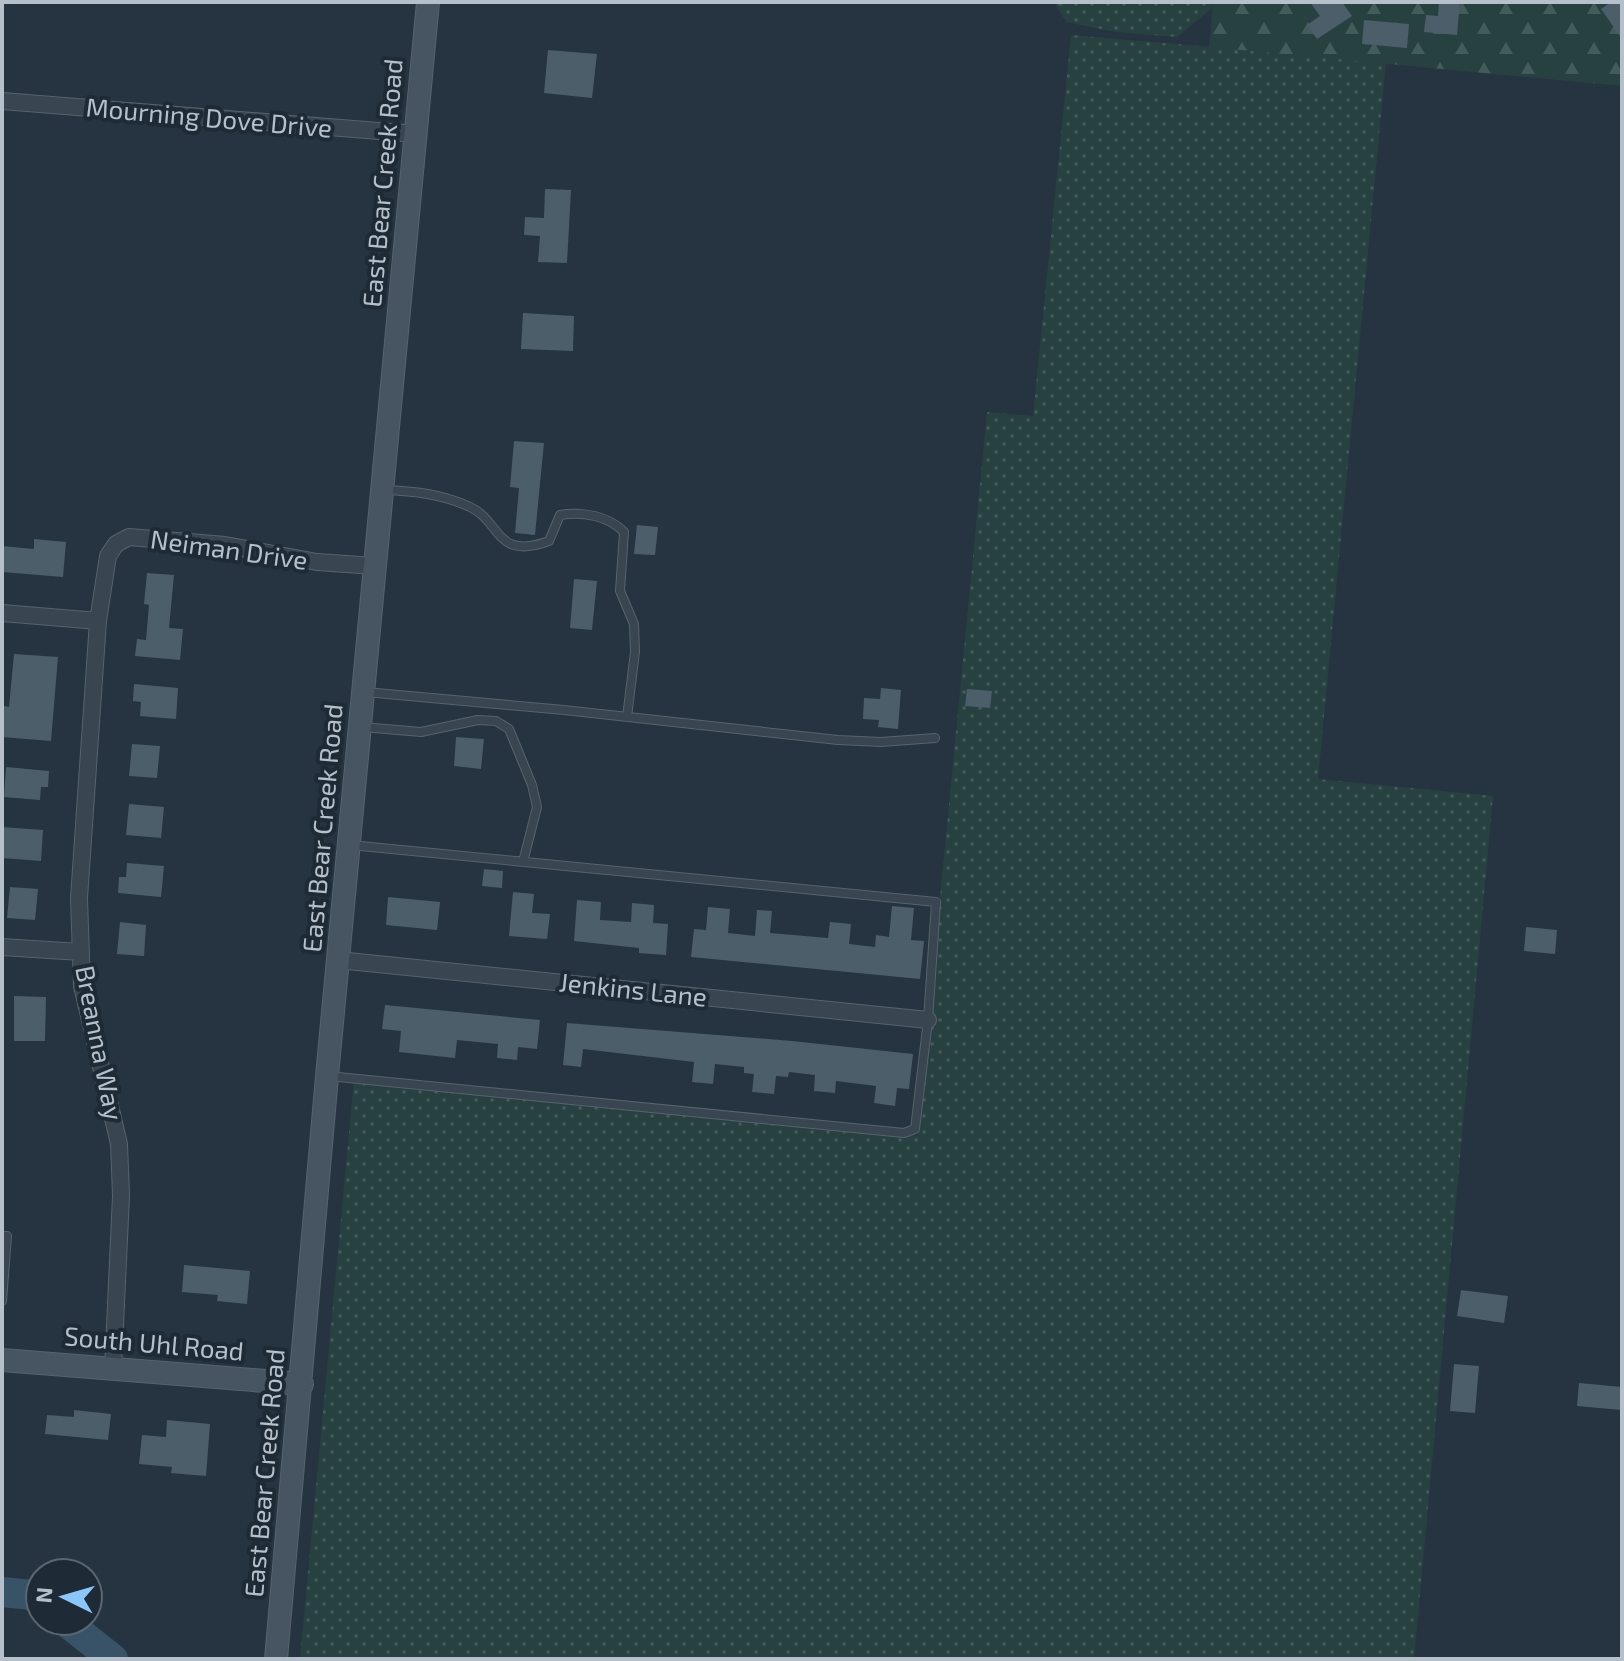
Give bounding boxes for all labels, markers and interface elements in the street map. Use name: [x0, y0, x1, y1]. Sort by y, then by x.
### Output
street label: East Bear Creek Road: [355, 57, 408, 308]
street label: Mourning Dove Drive: [85, 90, 333, 143]
street label: Neiman Drive: [149, 522, 310, 575]
street label: East Bear Creek Road: [295, 702, 348, 953]
street label: Breanna Way: [70, 963, 131, 1123]
street label: Jenkins Lane: [558, 965, 709, 1012]
street label: South Uhl Road: [63, 1319, 245, 1366]
street label: East Bear Creek Road: [237, 1347, 290, 1598]
north arrow: [24, 1557, 104, 1637]
text: N: [29, 1586, 57, 1604]

